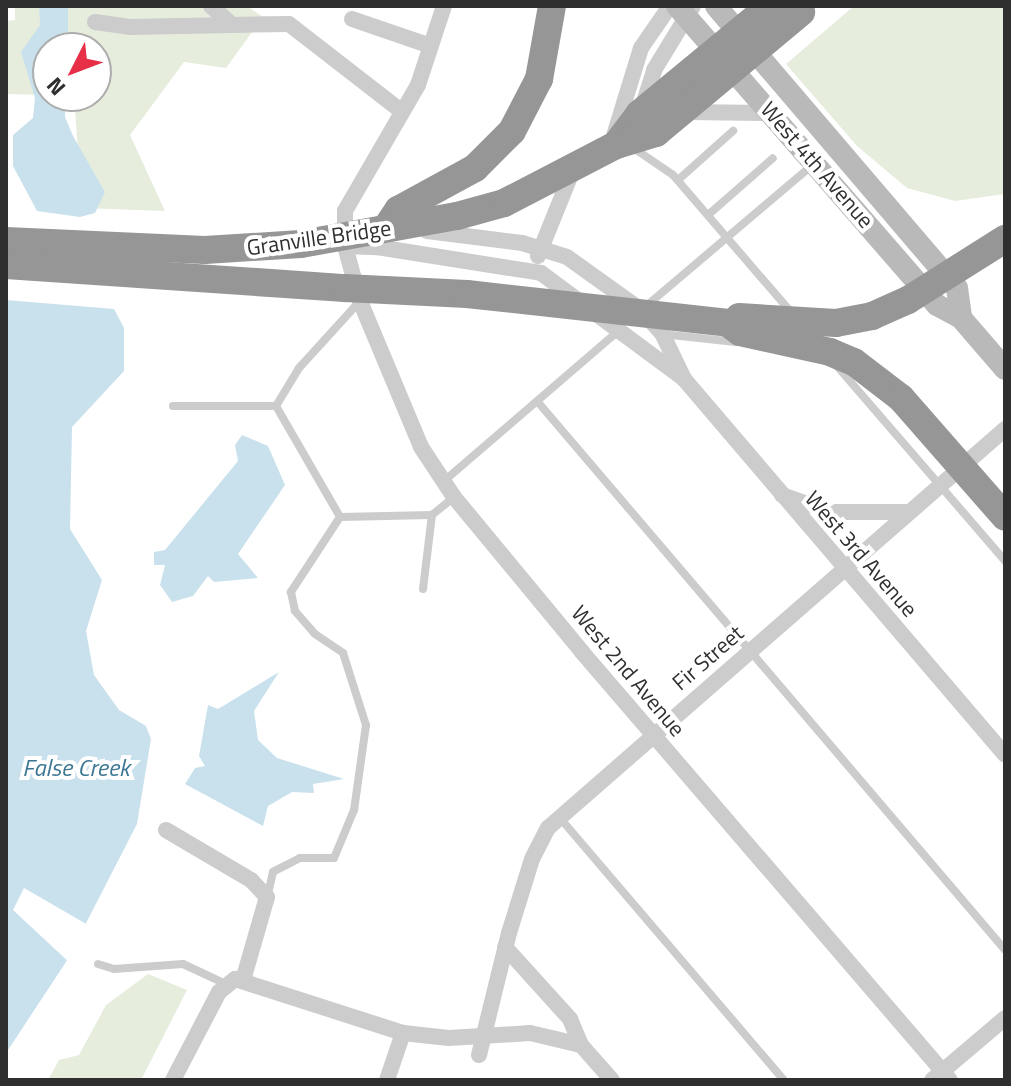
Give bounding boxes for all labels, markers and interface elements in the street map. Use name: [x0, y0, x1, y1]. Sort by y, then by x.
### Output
north arrow: [32, 32, 112, 112]
text: N: [38, 70, 73, 104]
street label: West 4th Avenue: [755, 97, 879, 233]
street label: Granville Bridge: [245, 215, 393, 261]
street label: West 3rd Avenue: [799, 486, 923, 622]
street label: West 2nd Avenue: [566, 600, 690, 742]
street label: Fir Street: [667, 620, 749, 696]
water label: False Creek: [22, 754, 130, 782]

